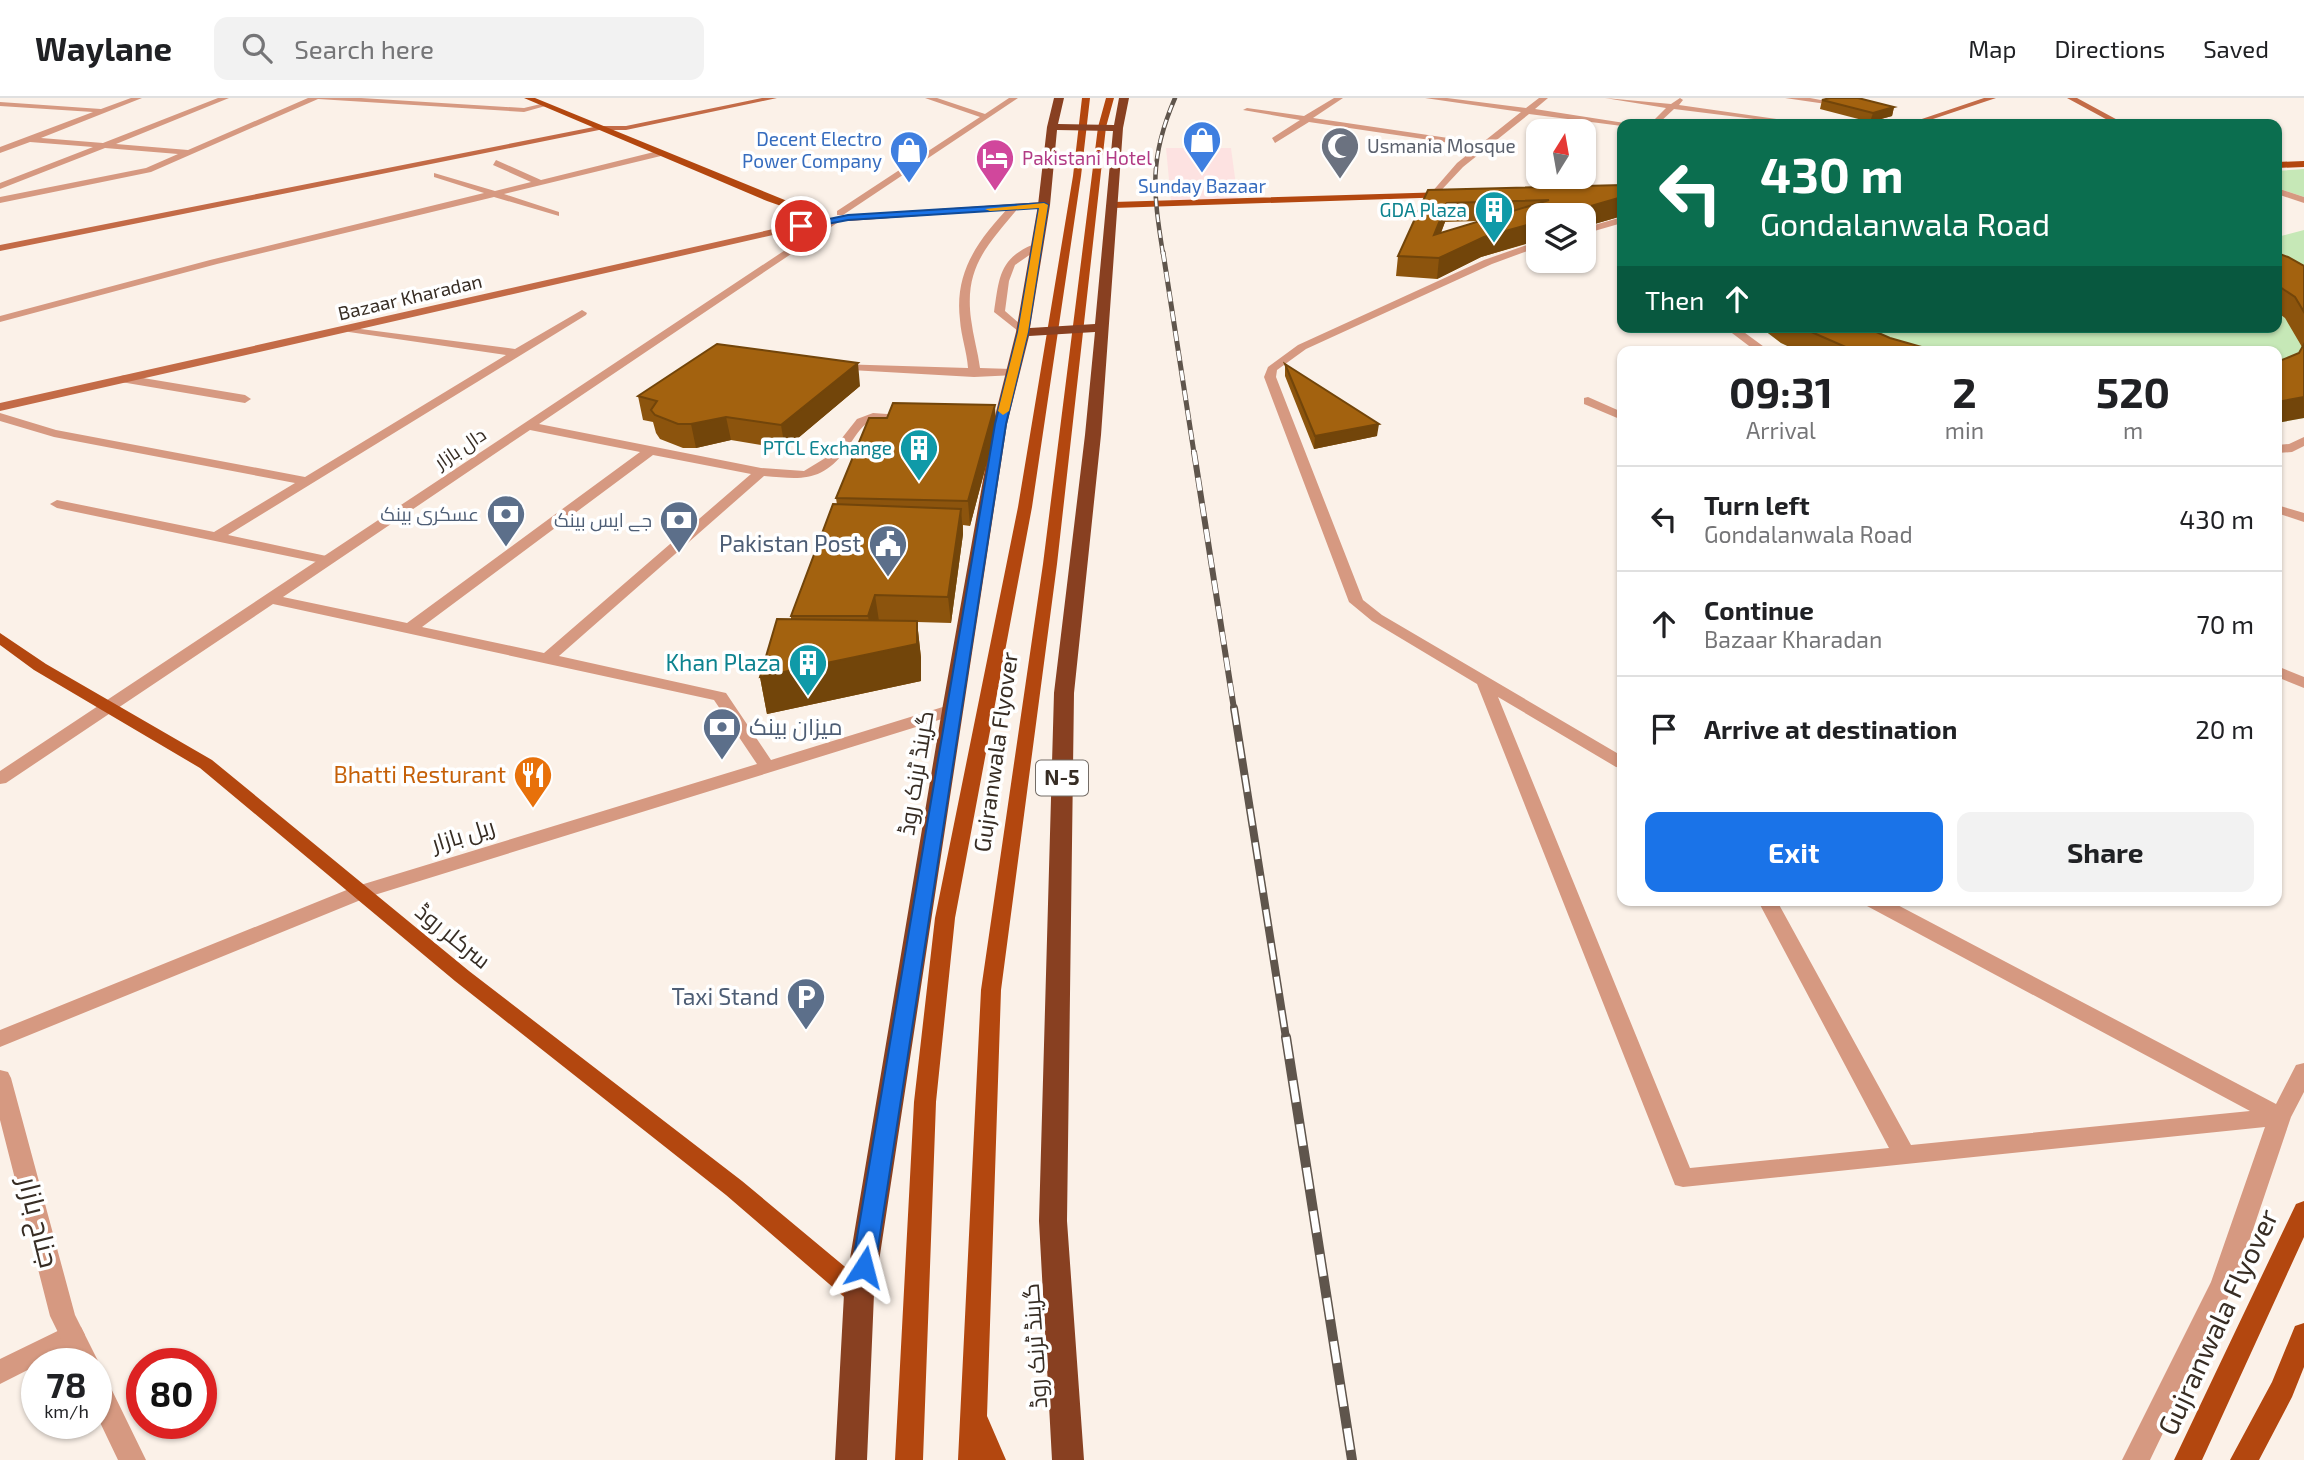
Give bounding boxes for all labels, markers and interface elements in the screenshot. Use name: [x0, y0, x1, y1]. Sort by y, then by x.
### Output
search box: [214, 17, 704, 80]
text: Waylane: [35, 28, 172, 68]
icon: search: [238, 29, 276, 67]
text: Search here: [294, 33, 434, 64]
text: Map: [1968, 34, 2016, 63]
text: Directions: [2054, 34, 2165, 63]
text: Saved: [2203, 34, 2269, 63]
shop icon: Sunday Bazaar: [1181, 119, 1223, 174]
north arrow: [1526, 119, 1596, 189]
map controls: [1526, 119, 1596, 273]
mosque icon: Usmania Mosque: [1319, 125, 1361, 180]
place label: Decent Electro Power Company: [742, 127, 882, 172]
shop icon: Decent Electro Power Company: [888, 129, 930, 184]
place label: Usmania Mosque: [1367, 134, 1516, 157]
hotel icon: Pakistani Hotel: [974, 137, 1016, 192]
text: 430 m: [1760, 144, 1904, 203]
place label: Pakistani Hotel: [1022, 146, 1152, 169]
icon: left: [1645, 147, 1736, 238]
place label: Sunday Bazaar: [1138, 174, 1266, 197]
building icon: GDA Plaza: [1473, 189, 1515, 244]
pin: [771, 196, 831, 256]
place label: GDA Plaza: [1380, 198, 1467, 221]
button: layers: [1526, 203, 1596, 273]
text: Gondalanwala Road: [1760, 204, 2050, 242]
icon: arrive: [782, 207, 820, 245]
street label: Bazaar Kharadan: [336, 269, 484, 324]
icon: ahead: [1718, 280, 1756, 318]
text: Then: [1645, 284, 1704, 315]
text: 09:31: [1729, 366, 1833, 416]
text: 2: [1952, 366, 1977, 416]
text: 520: [2096, 366, 2170, 416]
text: Arrival: [1746, 416, 1816, 444]
text: min: [1945, 416, 1984, 444]
text: m: [2123, 416, 2143, 444]
street label: دال بازار: [429, 422, 490, 474]
building icon: PTCL Exchange: [898, 427, 940, 482]
place label: PTCL Exchange: [763, 436, 892, 459]
text: Turn left: [1704, 489, 1810, 520]
bank icon: عسکری بینک: [485, 493, 527, 548]
bank icon: جے ایس بینک: [658, 499, 700, 554]
icon: left: [1645, 500, 1683, 538]
place label: عسکری بینک: [380, 502, 479, 526]
text: 430 m: [2179, 503, 2254, 534]
place label: جے ایس بینک: [554, 508, 652, 532]
text: Gondalanwala Road: [1704, 520, 1913, 548]
public building icon: Pakistan Post: [867, 523, 909, 578]
place label: Pakistan Post: [719, 529, 861, 557]
text: Continue: [1704, 594, 1814, 625]
icon: ahead: [1645, 605, 1683, 643]
text: 70 m: [2196, 608, 2254, 639]
text: Bazaar Kharadan: [1704, 625, 1882, 653]
building icon: Khan Plaza: [787, 642, 829, 697]
place label: Khan Plaza: [666, 648, 781, 676]
street label: Gujranwala Flyover: [967, 650, 1023, 854]
bank icon: میزان بینک: [701, 706, 743, 761]
street label: گرینڈ ٹرنک روڈ: [891, 709, 939, 837]
icon: arrive: [1645, 710, 1683, 748]
place label: میزان بینک: [749, 712, 843, 741]
text: Arrive at destination: [1704, 713, 1957, 744]
text: 20 m: [2195, 713, 2254, 744]
restaurant icon: Bhatti Resturant: [512, 754, 554, 809]
place label: Bhatti Resturant: [333, 760, 506, 788]
road number: N-5: [1036, 760, 1088, 796]
street label: ریل بازار: [426, 811, 498, 858]
button: Exit: [1645, 812, 1943, 892]
button: Share: [1957, 812, 2254, 892]
street label: سرکلر روڈ: [410, 896, 497, 974]
parking icon: Taxi Stand: [785, 976, 827, 1031]
place label: Taxi Stand: [671, 982, 779, 1010]
street label: جناح بازار: [9, 1171, 68, 1271]
street label: Gujranwala Flyover: [2150, 1203, 2284, 1440]
position arrow: [827, 1230, 901, 1304]
street label: گرینڈ ٹرنک روڈ: [1016, 1282, 1052, 1410]
speed limit sign: 80: [126, 1348, 217, 1439]
text: 78: [46, 1363, 87, 1405]
text: km/h: [44, 1400, 89, 1422]

